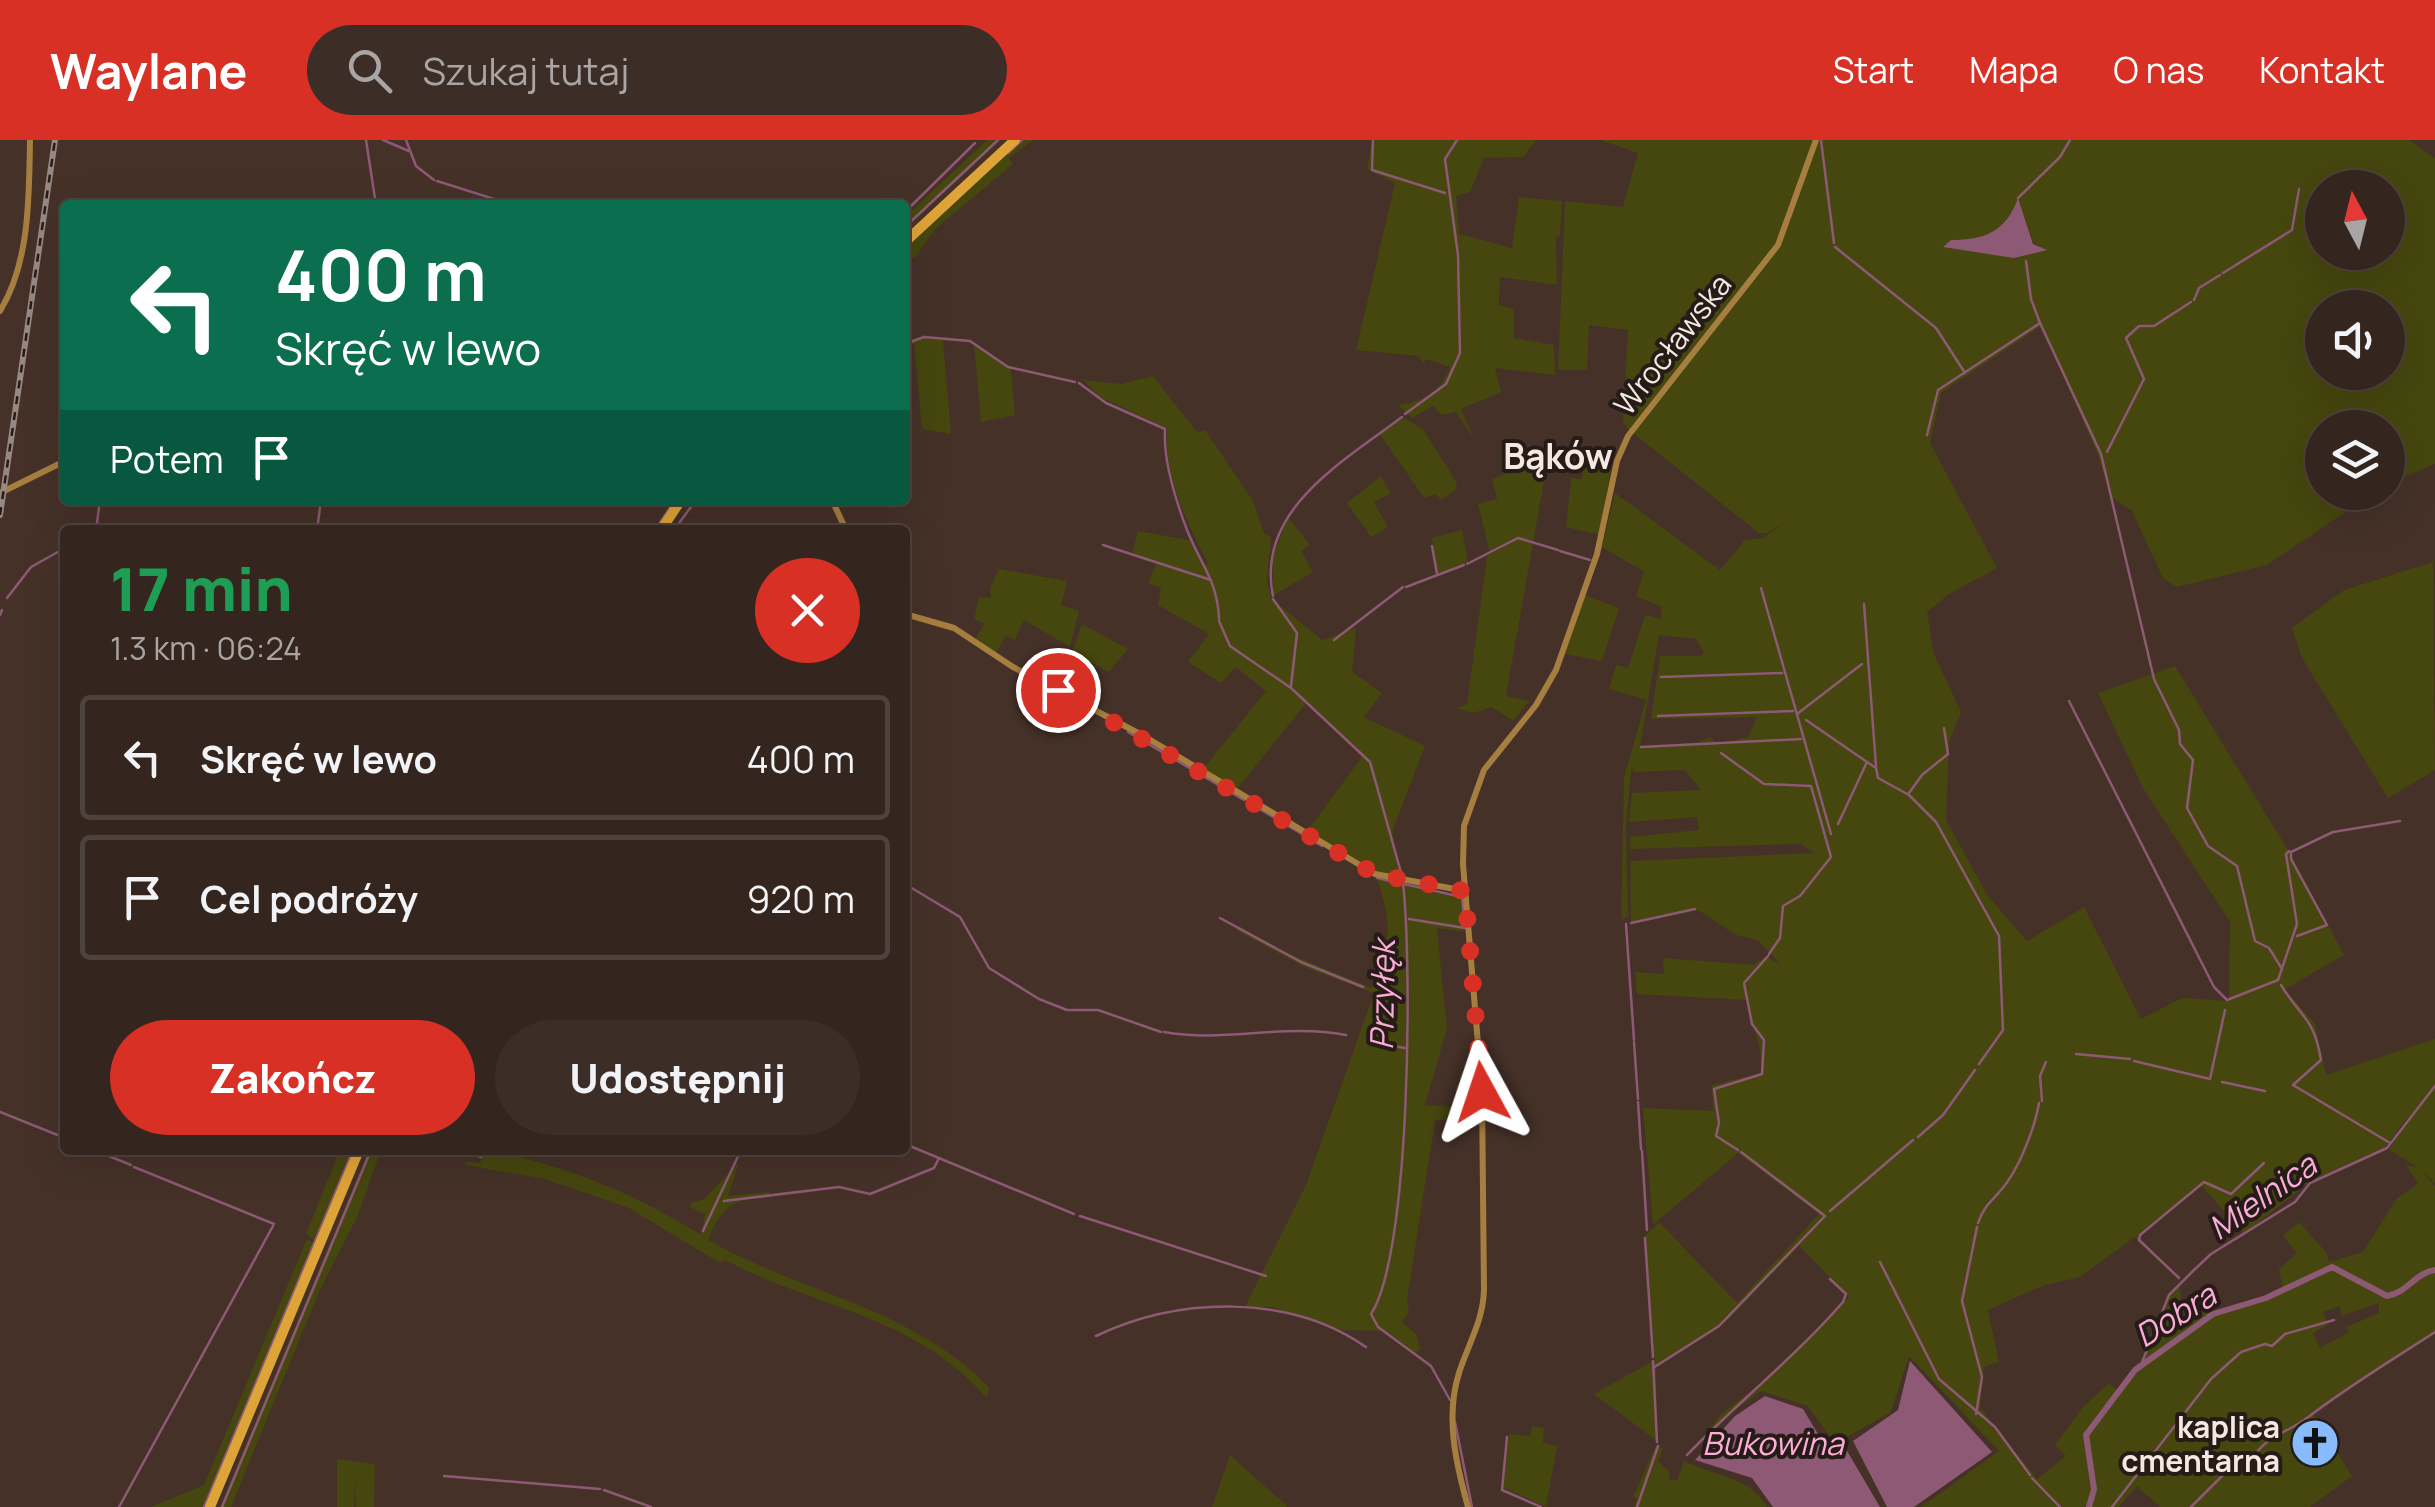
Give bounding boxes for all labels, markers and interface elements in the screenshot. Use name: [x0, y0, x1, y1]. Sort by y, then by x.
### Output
search box: [307, 25, 1007, 115]
text: Waylane: [50, 38, 247, 103]
icon: search: [342, 43, 397, 98]
text: Szukaj tutaj: [422, 44, 629, 96]
text: Start: [1833, 46, 1914, 94]
text: Mapa: [1969, 46, 2058, 94]
text: O nas: [2113, 46, 2204, 94]
text: Kontakt: [2259, 46, 2385, 94]
north arrow: [2305, 170, 2405, 270]
map controls: [2305, 170, 2405, 510]
text: 400 m: [275, 226, 487, 322]
icon: left: [110, 240, 240, 370]
street label: Wrocławska: [1604, 265, 1740, 423]
button: sound: [2305, 290, 2405, 390]
text: Skręć w lewo: [275, 317, 541, 379]
button: layers: [2305, 410, 2405, 510]
icon: arrive: [244, 430, 299, 485]
text: Potem: [110, 432, 224, 484]
district label: Bąków: [1503, 432, 1613, 480]
text: 17 min: [110, 547, 293, 629]
button: close: [755, 558, 860, 663]
text: 1.3 km · 06:24: [110, 626, 302, 670]
pin: [1016, 648, 1101, 733]
icon: arrive: [1031, 663, 1086, 718]
icon: left: [115, 730, 170, 785]
text: Skręć w lewo: [200, 732, 437, 784]
text: 400 m: [746, 732, 855, 784]
icon: arrive: [115, 870, 170, 925]
text: Cel podróży: [200, 872, 418, 924]
text: 920 m: [747, 872, 855, 924]
water label: Przyłęk: [1359, 936, 1405, 1050]
button: Zakończ: [110, 1020, 475, 1135]
button: Udostępnij: [495, 1020, 860, 1135]
position arrow: [1430, 1040, 1534, 1144]
water label: Mielnica: [2199, 1142, 2327, 1249]
water label: Dobra: [2126, 1272, 2226, 1357]
place label: kaplica cmentarna: [2121, 1406, 2280, 1481]
church icon: kaplica cmentarna: [2289, 1417, 2341, 1469]
water label: Bukowina: [1702, 1421, 1846, 1465]

